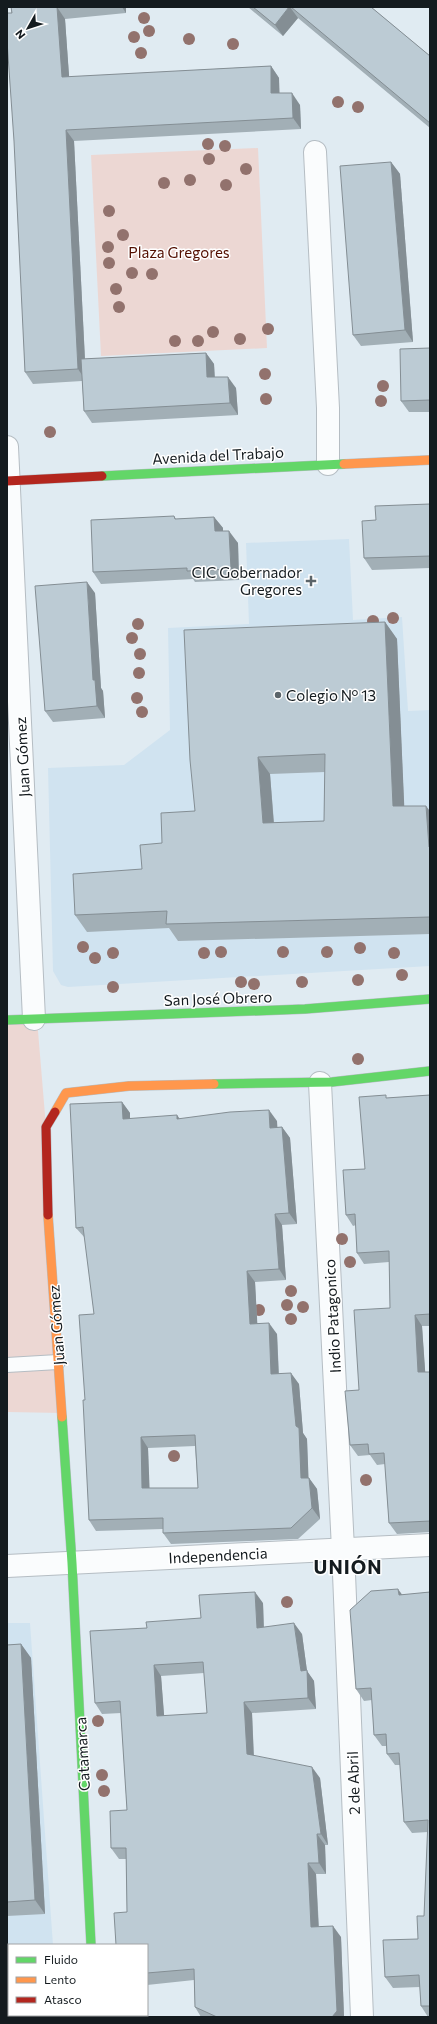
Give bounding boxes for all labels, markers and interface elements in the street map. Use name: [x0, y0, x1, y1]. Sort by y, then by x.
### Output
north arrow: [8, 8, 48, 48]
text: N: [12, 27, 27, 42]
park label: Plaza Gregores: [128, 243, 230, 261]
street label: Avenida del Trabajo: [152, 443, 284, 467]
place label: CIC Gobernador Gregores: [192, 563, 302, 598]
marker: CIC Gobernador Gregores: [305, 575, 317, 587]
place label: Colegio Nº 13: [286, 686, 376, 704]
marker: Colegio Nº 13: [273, 690, 283, 700]
street label: Juan Gómez: [11, 716, 33, 798]
street label: San José Obrero: [164, 987, 272, 1009]
street label: Indio Patagonico: [320, 1258, 344, 1373]
street label: Juan Gómez: [44, 1284, 68, 1366]
street label: Independencia: [168, 1543, 268, 1567]
district label: UNIÓN: [314, 1555, 382, 1578]
street label: Catamarca: [71, 1717, 93, 1791]
street label: 2 de Abril: [343, 1751, 363, 1815]
legend: [8, 1944, 148, 2016]
text: Fluido: [44, 1952, 78, 1966]
text: Lento: [44, 1972, 76, 1986]
text: Atasco: [44, 1992, 82, 2006]

